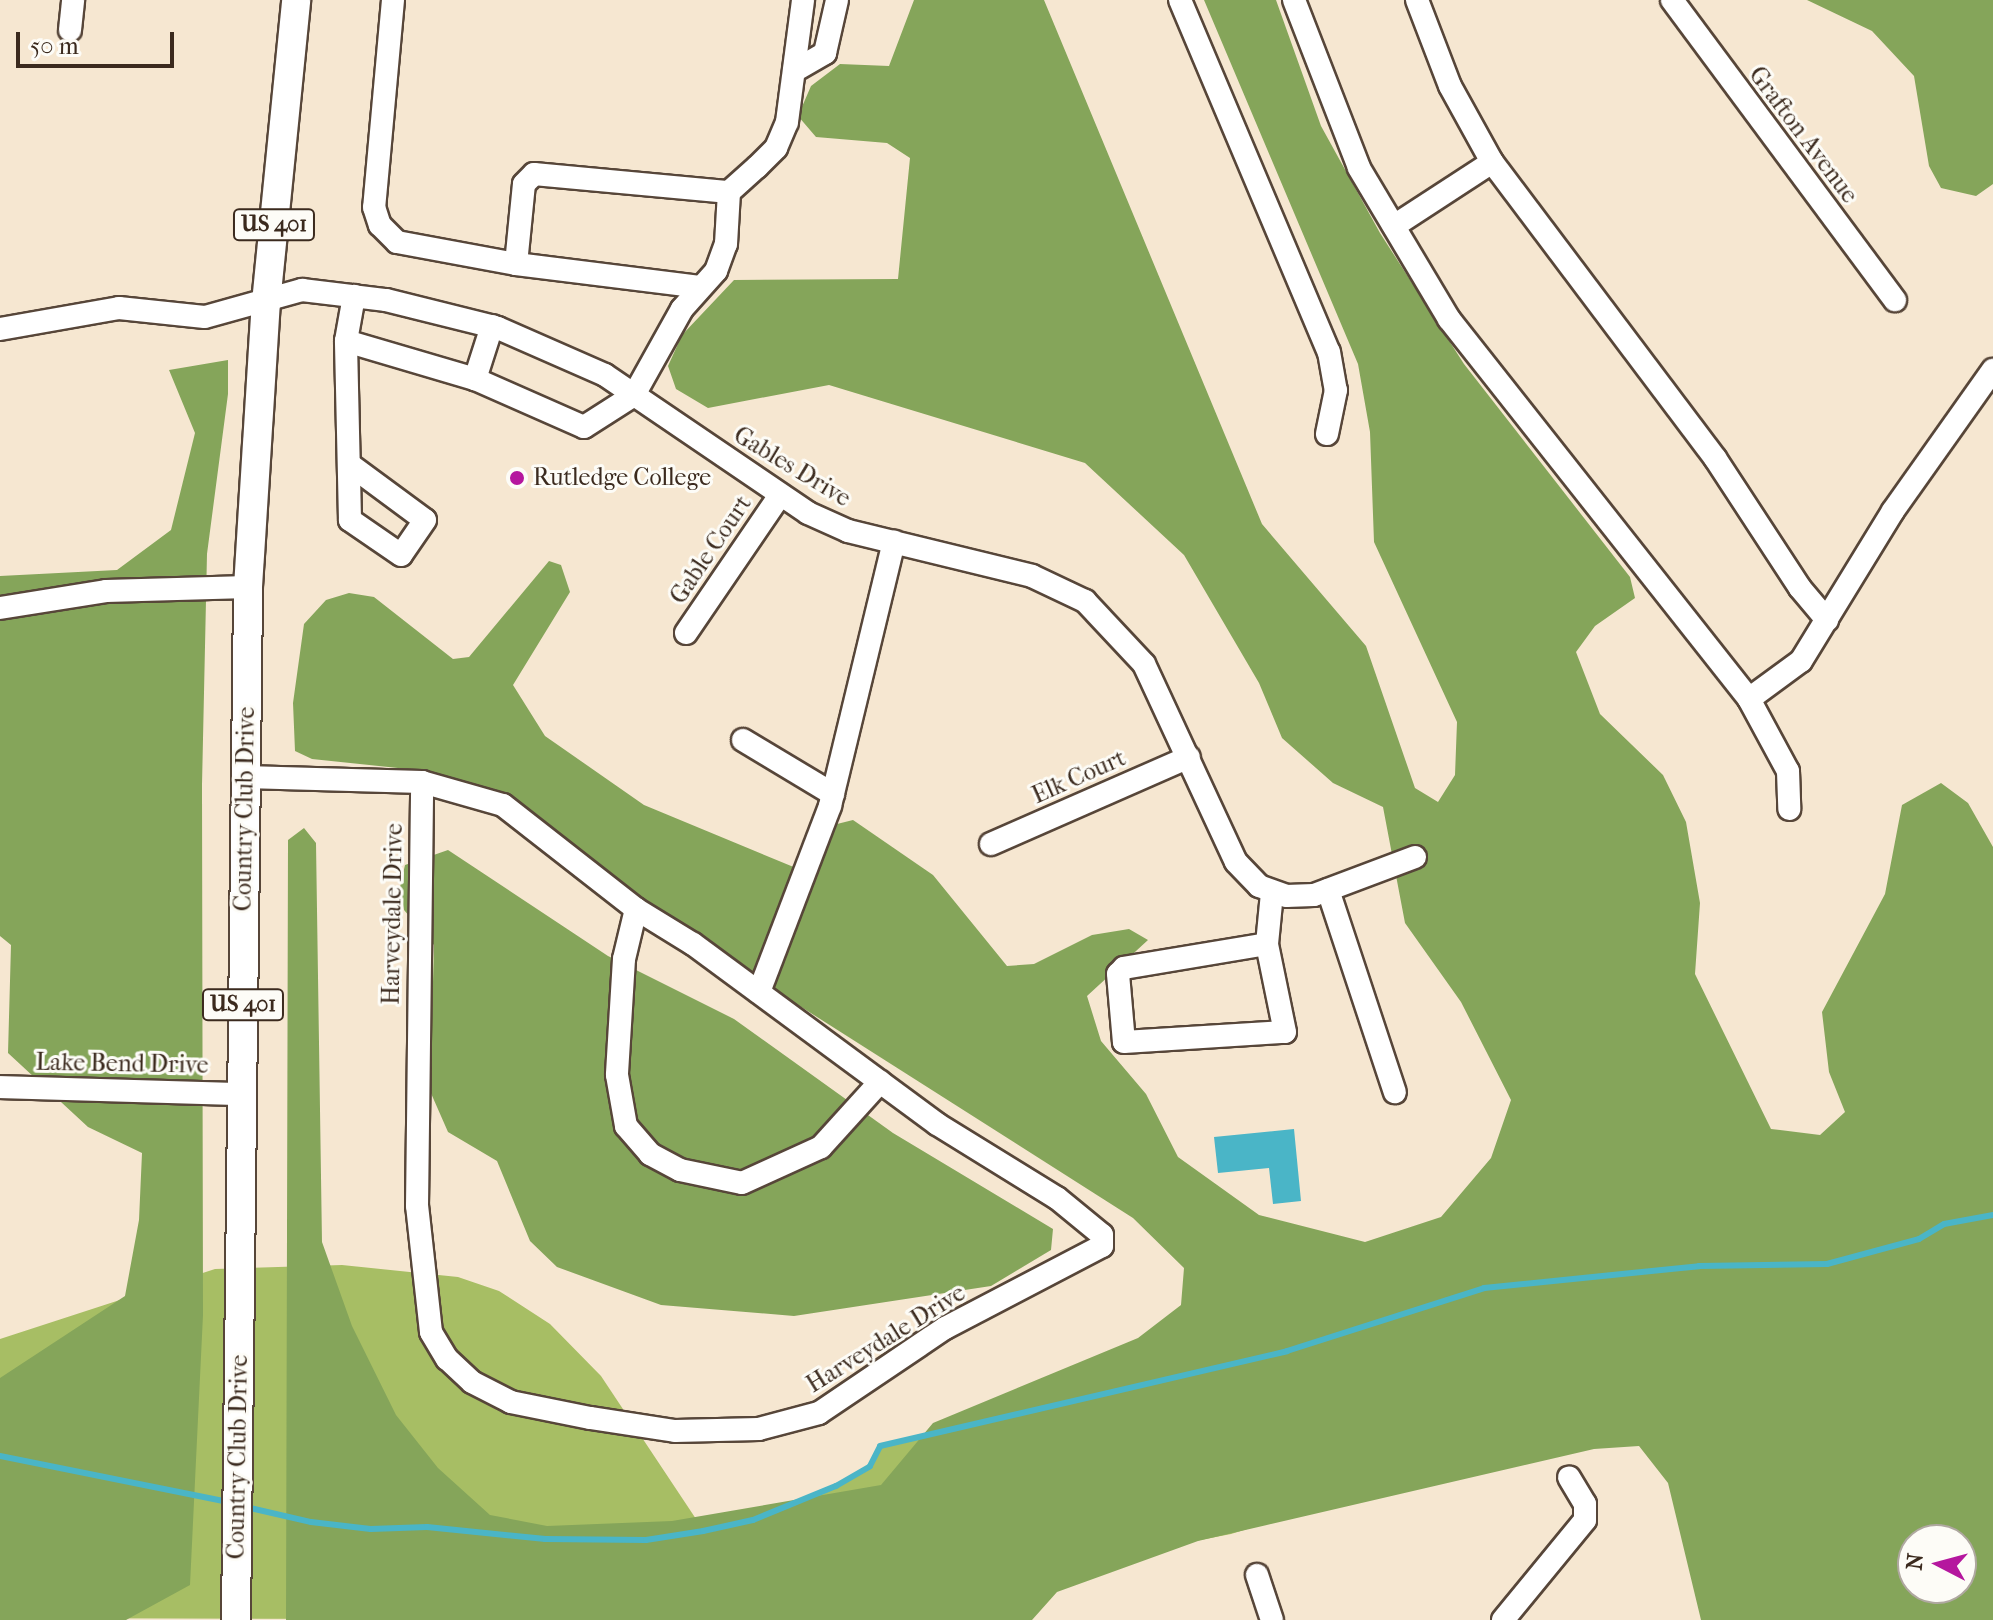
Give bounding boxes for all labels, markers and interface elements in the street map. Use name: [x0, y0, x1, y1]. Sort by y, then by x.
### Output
scale bar: [20, 16, 178, 66]
text: 50 m: [30, 32, 79, 60]
street label: Grafton Avenue: [1742, 61, 1864, 209]
road number: US 401: [232, 207, 316, 243]
street label: Gables Drive: [728, 421, 856, 513]
place label: Rutledge College: [533, 464, 711, 492]
marker: Rutledge College: [508, 469, 526, 487]
street label: Gable Court: [664, 490, 758, 610]
street label: Country Club Drive: [229, 706, 261, 912]
street label: Elk Court: [1028, 744, 1130, 810]
street label: Harveydale Drive: [377, 823, 409, 1005]
road number: US 401: [201, 987, 285, 1023]
street label: Lake Bend Drive: [35, 1048, 209, 1080]
street label: Harveydale Drive: [801, 1279, 971, 1399]
street label: Country Club Drive: [222, 1354, 254, 1560]
north arrow: [1897, 1524, 1977, 1604]
text: N: [1901, 1552, 1929, 1571]

